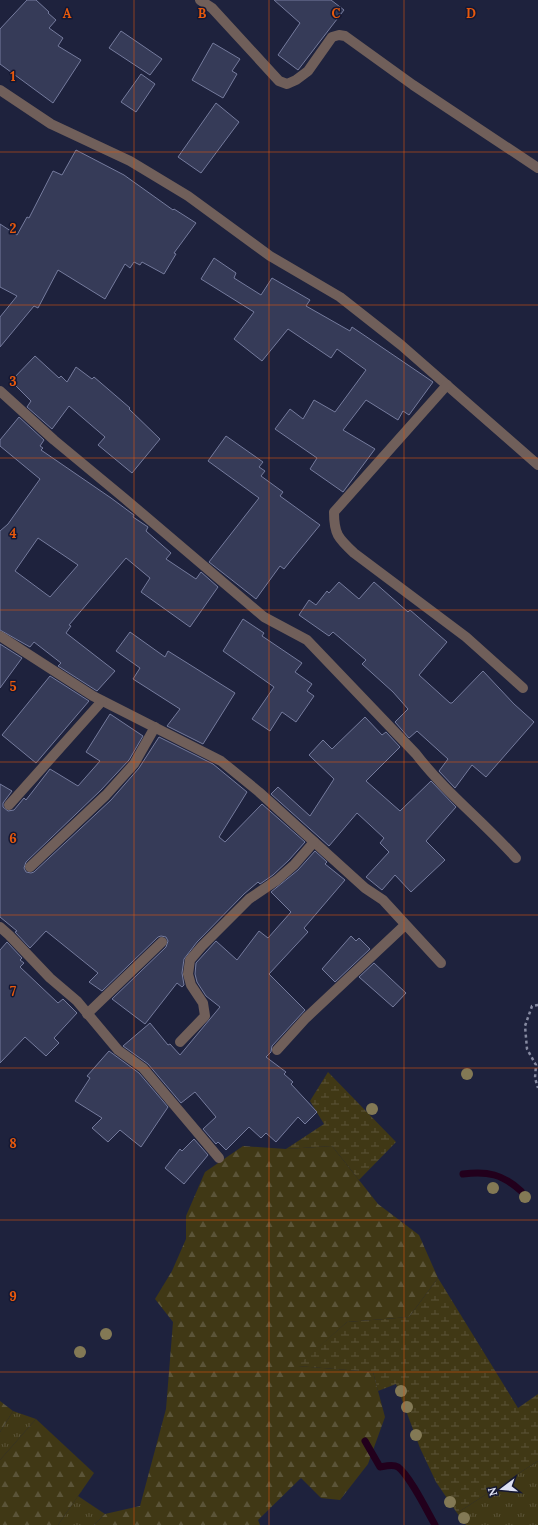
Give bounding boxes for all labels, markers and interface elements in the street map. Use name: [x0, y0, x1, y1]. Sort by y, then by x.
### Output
text: A: [63, 5, 72, 22]
text: B: [198, 5, 207, 22]
text: C: [332, 5, 341, 22]
text: D: [466, 5, 476, 22]
text: 1: [10, 68, 16, 85]
text: 2: [10, 220, 17, 237]
text: 3: [9, 373, 17, 390]
text: 4: [9, 525, 17, 542]
text: 5: [9, 678, 17, 695]
text: 6: [9, 830, 17, 847]
text: 7: [10, 983, 16, 1000]
text: 8: [9, 1135, 17, 1152]
text: 9: [9, 1288, 17, 1305]
north arrow: [482, 1469, 522, 1509]
text: N: [484, 1485, 500, 1498]

